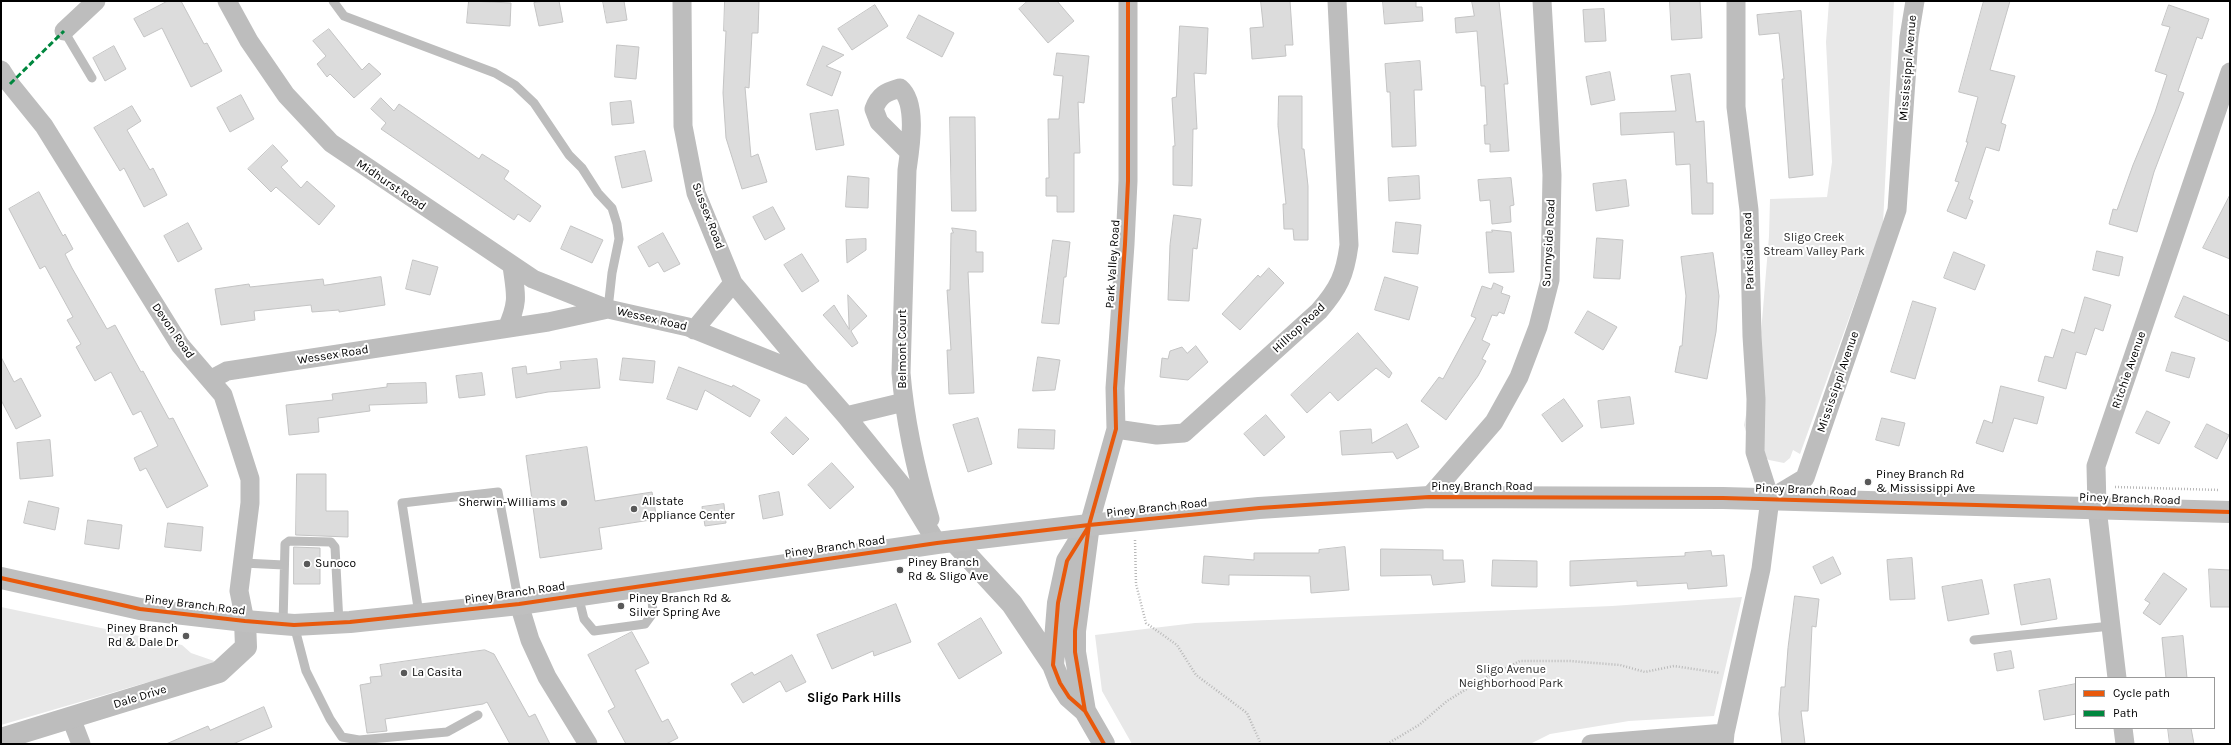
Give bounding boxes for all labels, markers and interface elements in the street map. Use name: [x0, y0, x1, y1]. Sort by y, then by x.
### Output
street label: Mississippi Avenue: [1896, 15, 1920, 121]
street label: Midhurst Road: [353, 156, 429, 214]
street label: Sussex Road: [689, 181, 727, 251]
street label: Sunnyside Road: [1540, 199, 1558, 287]
street label: Parkside Road: [1740, 212, 1758, 290]
street label: Park Valley Road: [1103, 219, 1123, 309]
park label: Sligo Creek Stream Valley Park: [1763, 231, 1865, 259]
street label: Devon Road: [149, 300, 197, 362]
street label: Hilltop Road: [1270, 300, 1328, 356]
street label: Wessex Road: [615, 304, 689, 334]
street label: Belmont Court: [896, 309, 910, 389]
street label: Ritchie Avenue: [2109, 329, 2149, 411]
street label: Mississippi Avenue: [1814, 330, 1862, 434]
street label: Wessex Road: [296, 342, 370, 368]
place label: Piney Branch Rd & Mississippi Ave: [1876, 468, 1975, 496]
marker: Piney Branch Rd & Mississippi Ave: [1863, 477, 1873, 487]
street label: Piney Branch Road: [1431, 480, 1533, 494]
street label: Piney Branch Road: [1755, 481, 1857, 499]
street label: Piney Branch Road: [2079, 490, 2181, 508]
place label: Allstate Appliance Center: [642, 495, 735, 523]
place label: Sherwin-Williams: [459, 496, 556, 510]
street label: Piney Branch Road: [1106, 496, 1208, 520]
marker: Sherwin-Williams: [559, 498, 569, 508]
marker: Allstate Appliance Center: [629, 504, 639, 514]
street label: Piney Branch Road: [784, 533, 886, 561]
place label: Piney Branch Rd & Sligo Ave: [908, 556, 988, 584]
place label: Sunoco: [315, 557, 356, 571]
marker: Sunoco: [302, 559, 312, 569]
marker: Piney Branch Rd & Sligo Ave: [895, 565, 905, 575]
street label: Piney Branch Road: [464, 579, 566, 607]
street label: Piney Branch Road: [144, 592, 246, 618]
place label: Piney Branch Rd & Silver Spring Ave: [629, 592, 731, 620]
marker: Piney Branch Rd & Silver Spring Ave: [616, 601, 626, 611]
place label: Piney Branch Rd & Dale Dr: [107, 622, 178, 650]
marker: Piney Branch Rd & Dale Dr: [181, 631, 191, 641]
park label: Sligo Avenue Neighborhood Park: [1459, 663, 1563, 691]
place label: La Casita: [412, 666, 462, 680]
marker: La Casita: [399, 668, 409, 678]
legend: [2075, 677, 2215, 729]
street label: Dale Drive: [112, 682, 168, 712]
text: Cycle path: [2113, 686, 2170, 700]
district label: Sligo Park Hills: [807, 690, 901, 706]
text: Path: [2113, 706, 2138, 720]

